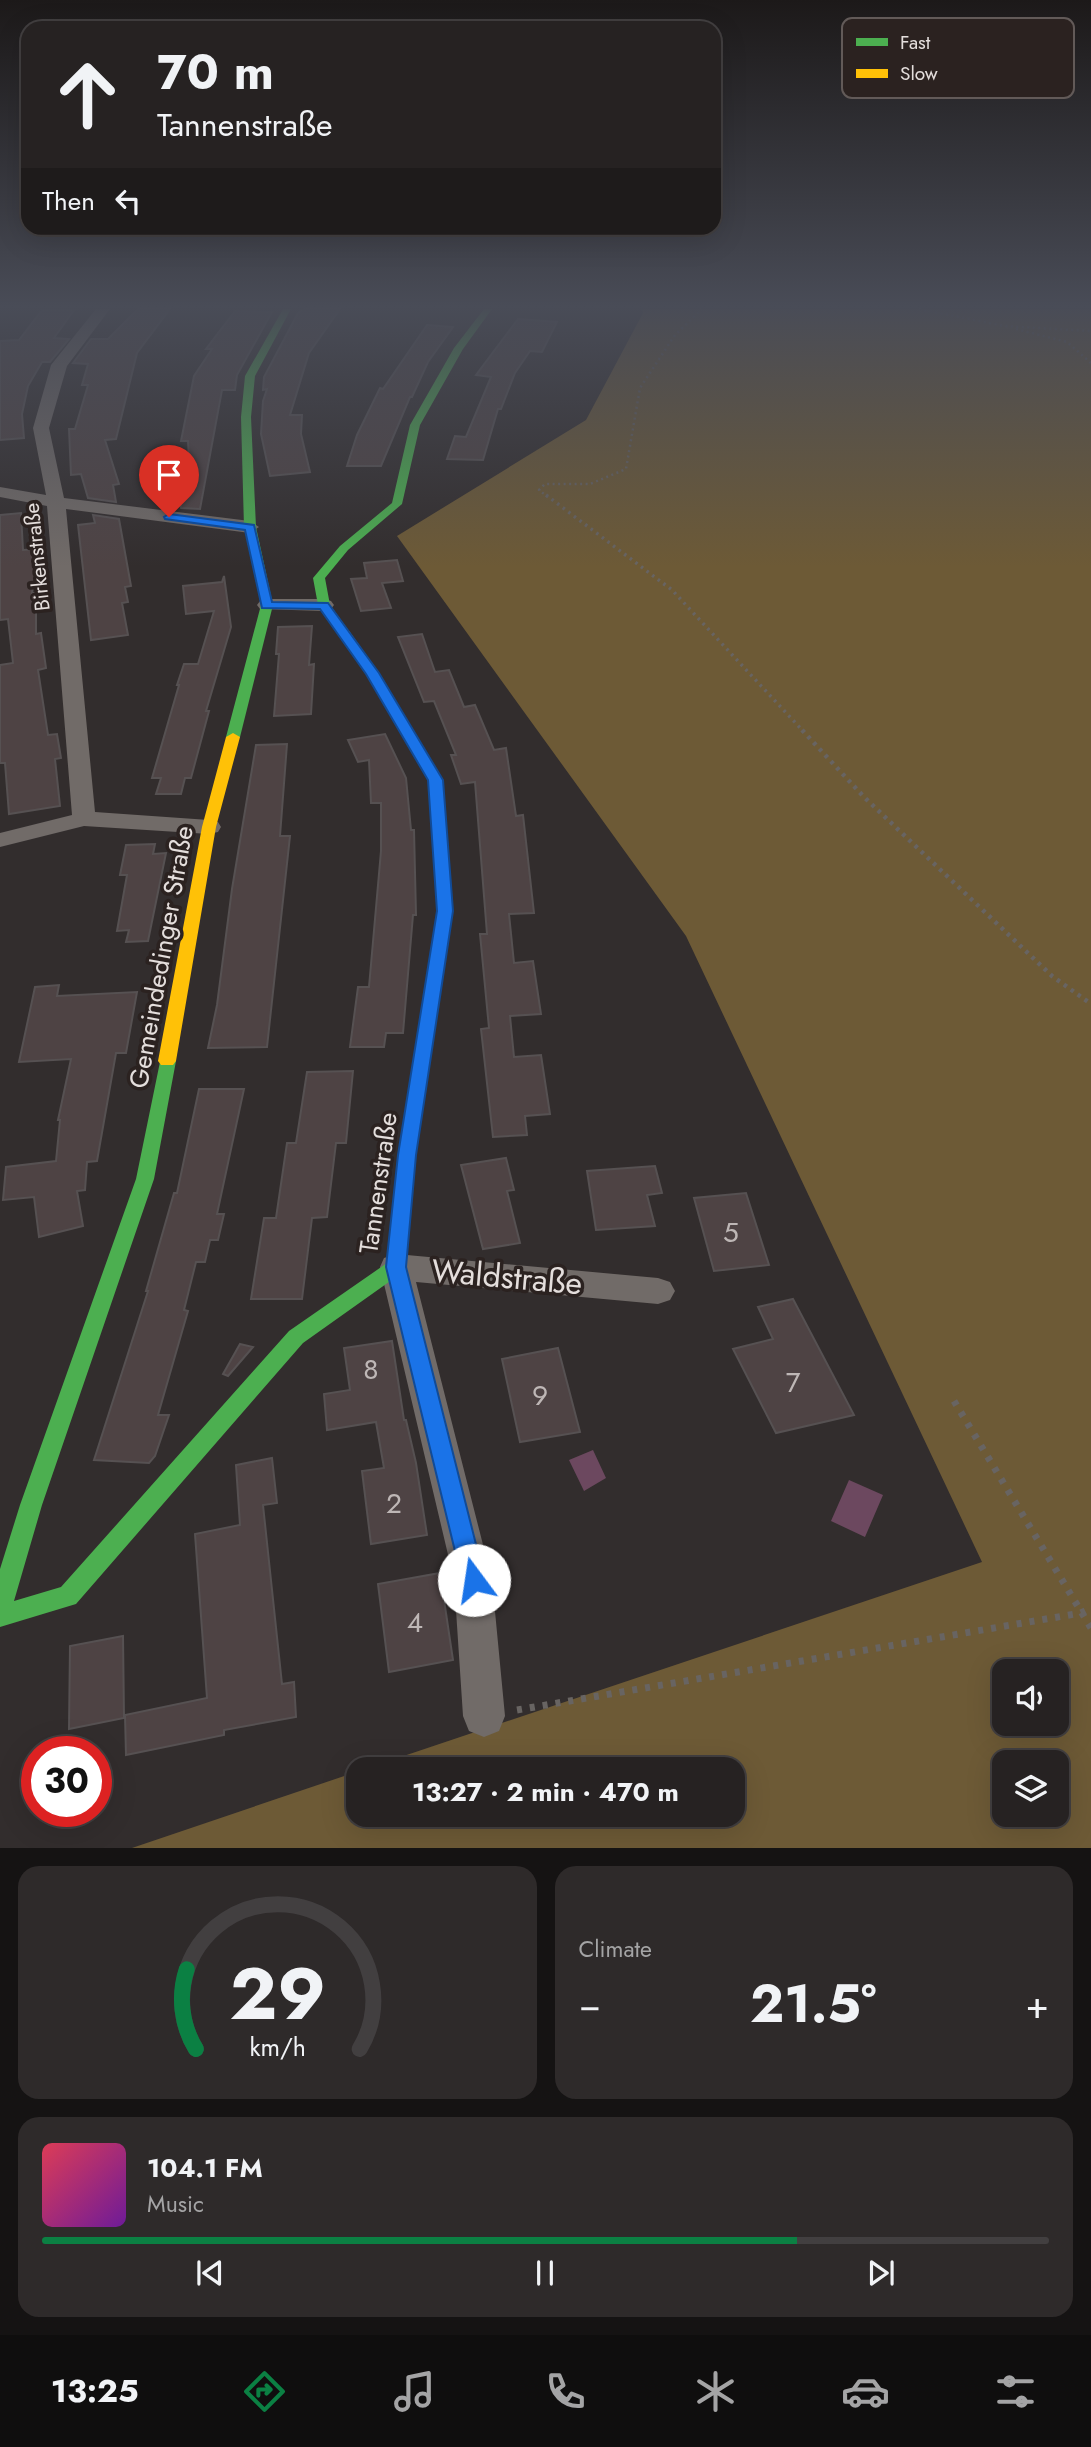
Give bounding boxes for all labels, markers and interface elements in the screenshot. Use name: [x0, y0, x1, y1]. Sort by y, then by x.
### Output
legend: [842, 18, 1074, 98]
text: Fast: [900, 29, 931, 56]
text: 70 m: [157, 37, 274, 107]
icon: ahead: [42, 49, 133, 140]
text: Slow: [900, 60, 938, 87]
text: Tannenstraße: [157, 102, 332, 148]
text: Then: [42, 182, 95, 220]
icon: left: [109, 182, 147, 220]
pin: [139, 445, 199, 517]
icon: arrive: [150, 456, 188, 494]
street label: Birkenstraße: [16, 501, 58, 613]
street label: Gemeindedinger Straße: [119, 823, 203, 1091]
street label: Tannenstraße: [349, 1110, 407, 1256]
house number: 5: [723, 1212, 739, 1253]
street label: Waldstraße: [430, 1248, 584, 1306]
house number: 8: [363, 1349, 379, 1390]
house number: 7: [786, 1362, 801, 1403]
house number: 9: [532, 1375, 548, 1416]
house number: 2: [386, 1483, 402, 1524]
position arrow: [437, 1543, 511, 1617]
house number: 4: [407, 1602, 423, 1643]
map controls: [992, 1659, 1069, 1827]
button: sound: [992, 1659, 1069, 1736]
speed limit sign: 30: [21, 1736, 112, 1827]
button: layers: [992, 1750, 1069, 1827]
text: 13:27 · 2 min · 470 m: [412, 1773, 679, 1811]
text: Climate: [579, 1932, 652, 1966]
text: 29: [229, 1941, 325, 2046]
text: 21.5°: [750, 1966, 876, 2042]
text: −: [579, 1977, 601, 2032]
text: +: [1026, 1977, 1049, 2032]
text: km/h: [249, 2028, 306, 2064]
text: 104.1 FM: [147, 2149, 263, 2187]
text: Music: [147, 2187, 204, 2221]
icon: previous: [191, 2254, 229, 2292]
icon: pause: [526, 2254, 564, 2292]
icon: next: [862, 2254, 900, 2292]
icon: directions: [240, 2367, 289, 2416]
icon: music: [390, 2367, 439, 2416]
icon: phone: [541, 2367, 590, 2416]
icon: climate: [691, 2367, 740, 2416]
icon: car: [841, 2367, 890, 2416]
icon: filters: [991, 2367, 1040, 2416]
text: 13:25: [51, 2368, 139, 2414]

